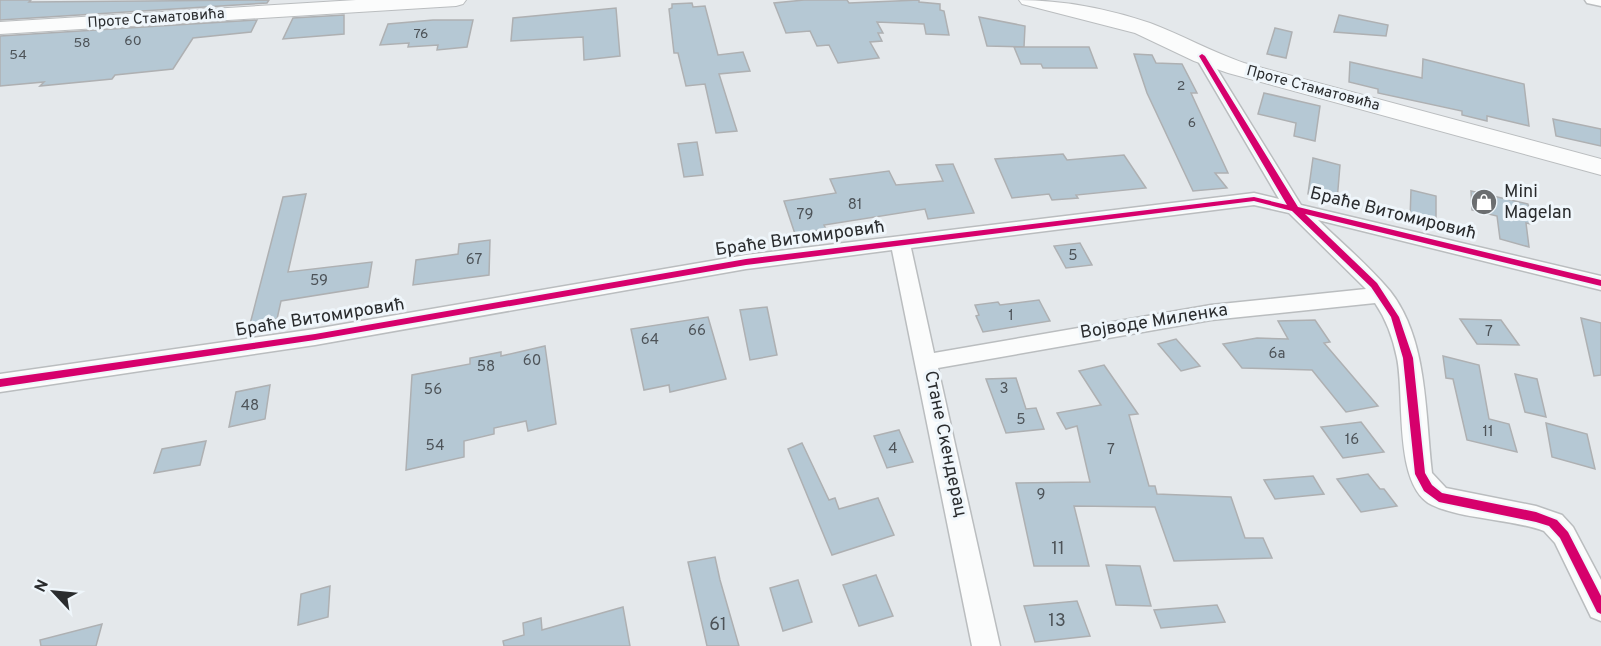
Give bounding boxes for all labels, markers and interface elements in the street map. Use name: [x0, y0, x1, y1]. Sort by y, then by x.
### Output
street label: Проте Стаматовића: [87, 5, 225, 33]
house number: 76: [414, 26, 428, 43]
house number: 60: [124, 33, 142, 50]
house number: 58: [73, 35, 91, 52]
house number: 54: [9, 47, 27, 64]
street label: Проте Стаматовића: [1244, 62, 1382, 116]
house number: 2: [1177, 78, 1185, 95]
house number: 6: [1188, 115, 1196, 132]
place label: Mini Magelan: [1504, 181, 1572, 225]
street label: Браће Витомировић: [1307, 182, 1479, 246]
shop icon: Mini Magelan: [1469, 187, 1499, 217]
house number: 81: [848, 196, 862, 215]
house number: 79: [797, 206, 813, 225]
street label: Браће Витомировић: [714, 216, 886, 262]
house number: 5: [1068, 247, 1078, 266]
house number: 67: [466, 251, 482, 270]
house number: 59: [310, 272, 328, 291]
street label: Браће Витомировић: [234, 293, 406, 343]
street label: Војводе Миленка: [1079, 299, 1229, 345]
house number: 1: [1008, 307, 1014, 326]
house number: 66: [688, 322, 706, 341]
house number: 7: [1485, 323, 1493, 342]
house number: 64: [641, 331, 659, 350]
house number: 6a: [1269, 345, 1285, 364]
house number: 60: [523, 352, 541, 371]
house number: 58: [477, 358, 495, 377]
street label: Стане Скендерац: [918, 369, 972, 519]
house number: 3: [999, 380, 1009, 399]
house number: 56: [424, 381, 442, 400]
house number: 48: [241, 397, 259, 416]
house number: 5: [1016, 411, 1026, 430]
house number: 11: [1482, 423, 1494, 442]
house number: 16: [1345, 431, 1359, 450]
house number: 54: [426, 437, 444, 456]
house number: 4: [888, 440, 898, 459]
house number: 7: [1107, 441, 1115, 460]
house number: 9: [1037, 486, 1045, 505]
house number: 11: [1051, 538, 1065, 561]
north arrow: [24, 562, 84, 622]
text: N: [31, 577, 54, 596]
house number: 13: [1048, 610, 1066, 633]
house number: 61: [709, 614, 727, 637]

